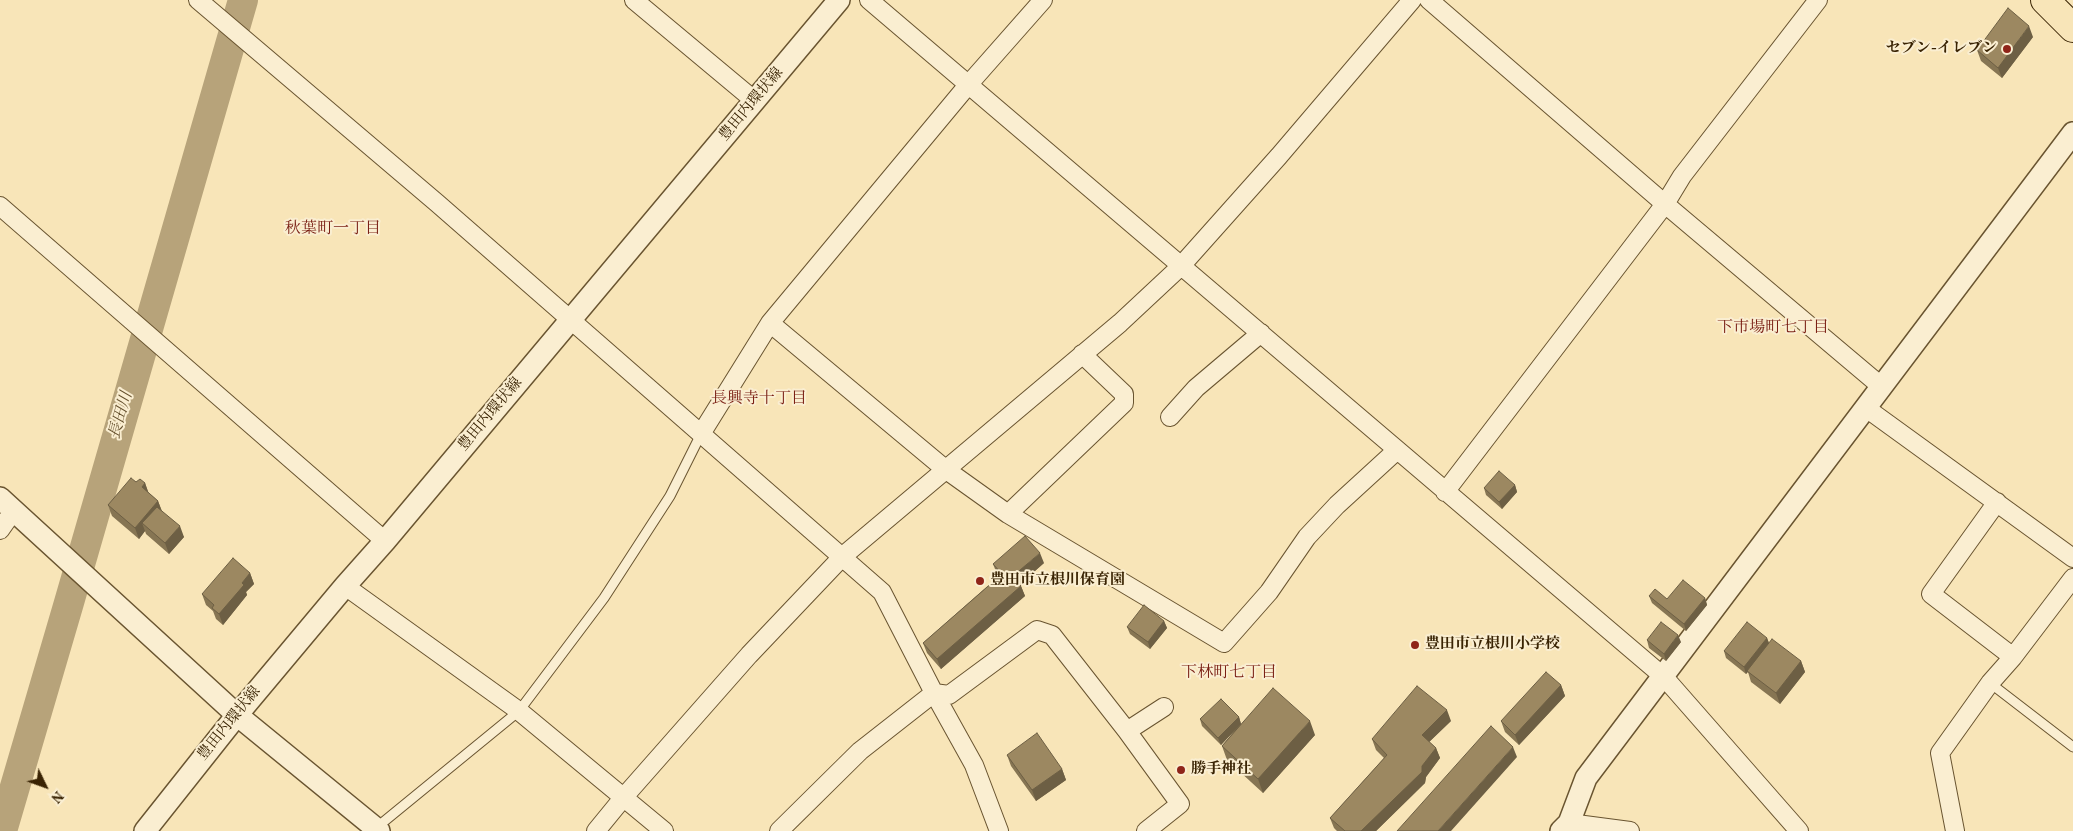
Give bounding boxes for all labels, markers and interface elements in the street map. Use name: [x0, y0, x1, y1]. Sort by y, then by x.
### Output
place label: セブン-イレブン: [1886, 40, 1997, 58]
marker: セブン-イレブン: [2001, 43, 2013, 55]
street label: 豊田内環状線: [716, 65, 788, 145]
district label: 秋葉町一丁目: [285, 220, 381, 240]
district label: 下市場町七丁目: [1717, 319, 1829, 339]
street label: 豊田内環状線: [455, 375, 527, 455]
water label: 長田川: [106, 390, 138, 442]
district label: 長興寺十丁目: [711, 390, 807, 410]
place label: 豊田市立根川保育園: [990, 572, 1125, 590]
marker: 豊田市立根川保育園: [974, 575, 986, 587]
place label: 豊田市立根川小学校: [1425, 636, 1560, 654]
marker: 豊田市立根川小学校: [1409, 639, 1421, 651]
district label: 下林町七丁目: [1181, 664, 1277, 684]
street label: 豊田内環状線: [195, 683, 265, 765]
north arrow: [20, 761, 70, 811]
place label: 勝手神社: [1191, 761, 1251, 779]
marker: 勝手神社: [1175, 764, 1187, 776]
text: N: [46, 786, 67, 807]

